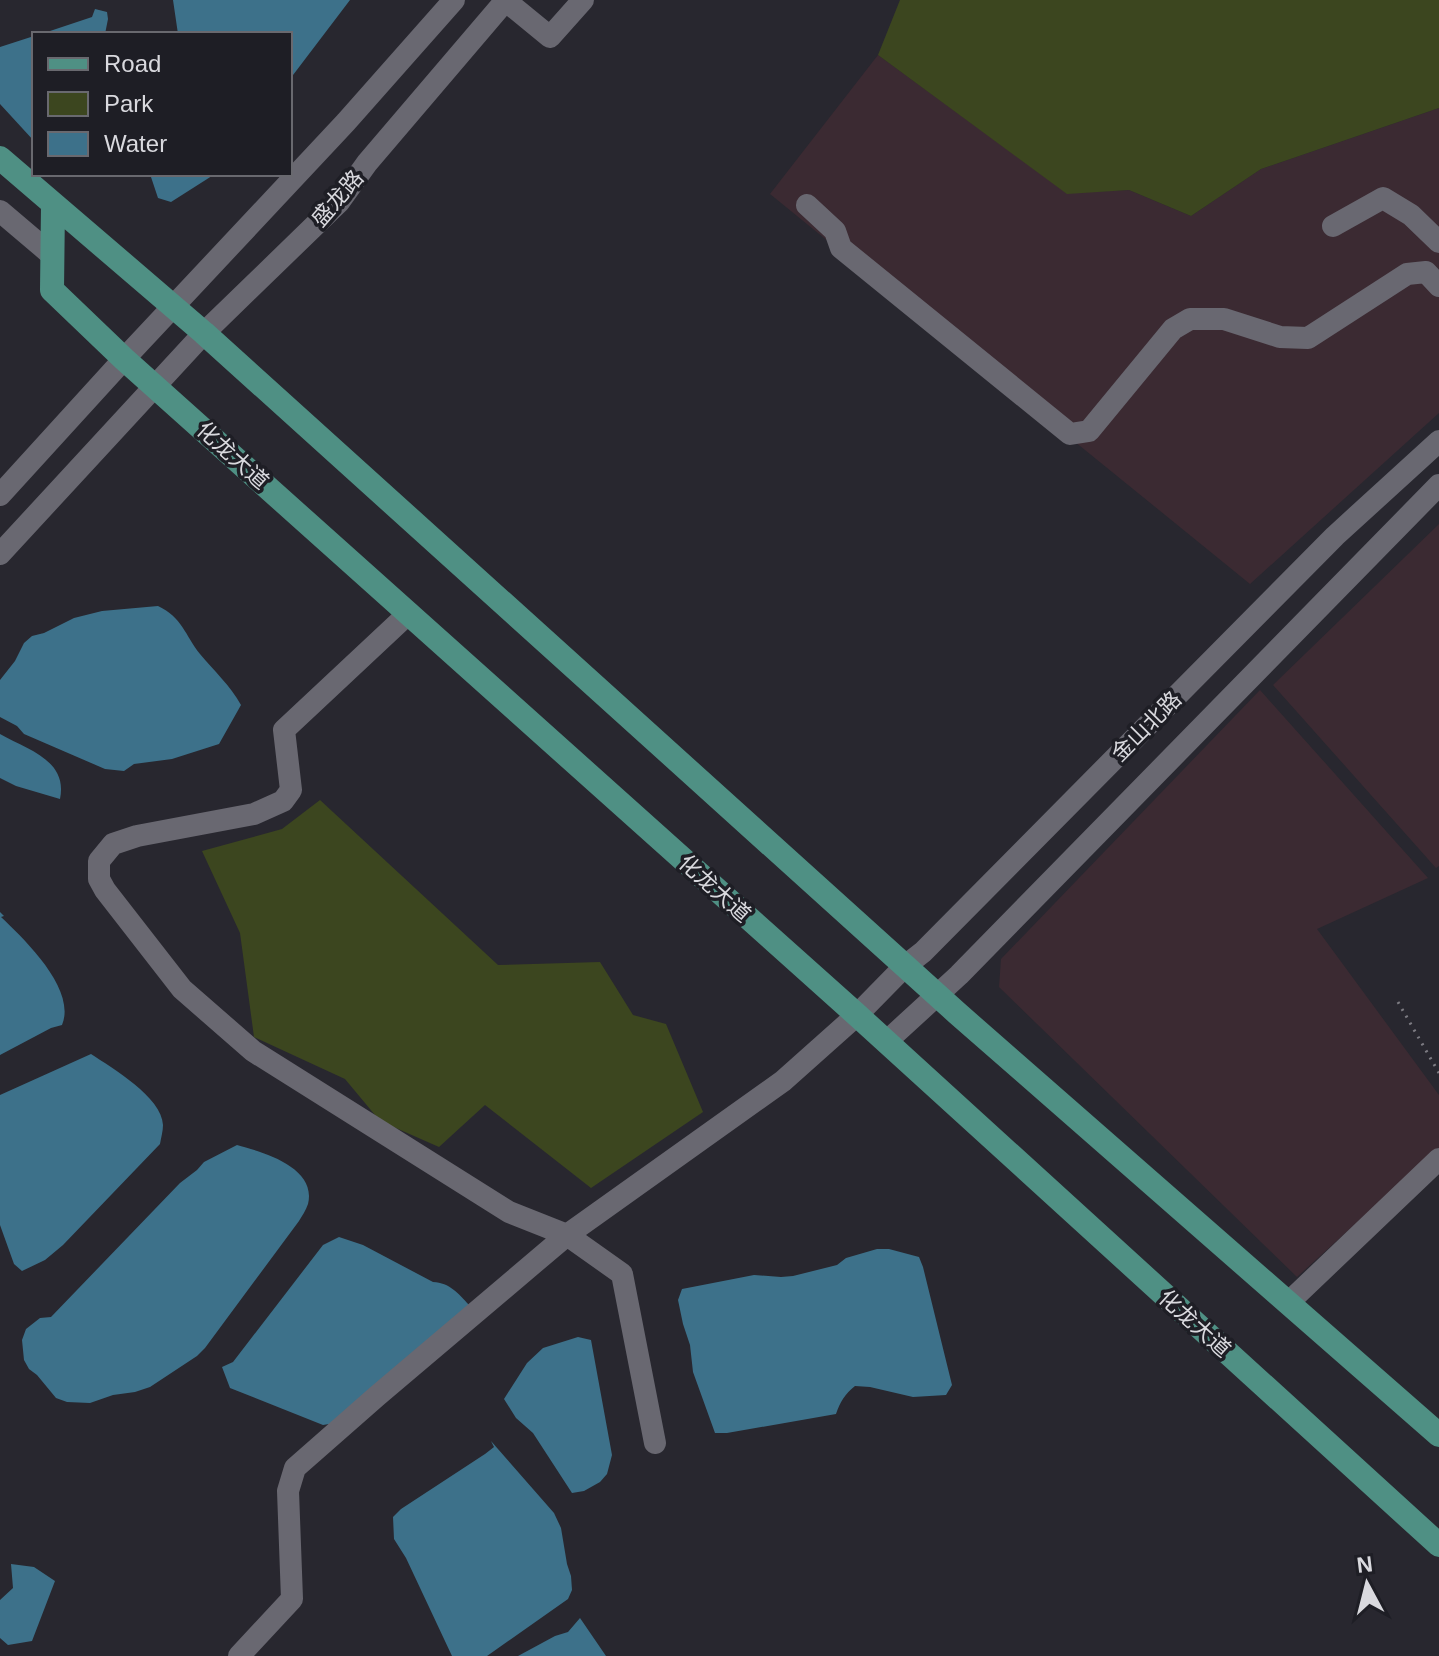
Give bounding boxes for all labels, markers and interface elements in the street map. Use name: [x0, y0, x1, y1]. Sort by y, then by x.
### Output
legend: [32, 32, 292, 176]
text: Road: [104, 50, 161, 77]
text: Park: [104, 90, 154, 117]
text: Water: [104, 130, 167, 157]
street label: 盛龙路: [306, 165, 368, 231]
street label: 化龙大道: [192, 417, 274, 494]
street label: 金山北路: [1106, 686, 1186, 766]
street label: 化龙大道: [674, 850, 756, 927]
street label: 化龙大道: [1154, 1285, 1236, 1362]
north arrow: [1327, 1544, 1407, 1624]
text: N: [1355, 1551, 1374, 1578]

